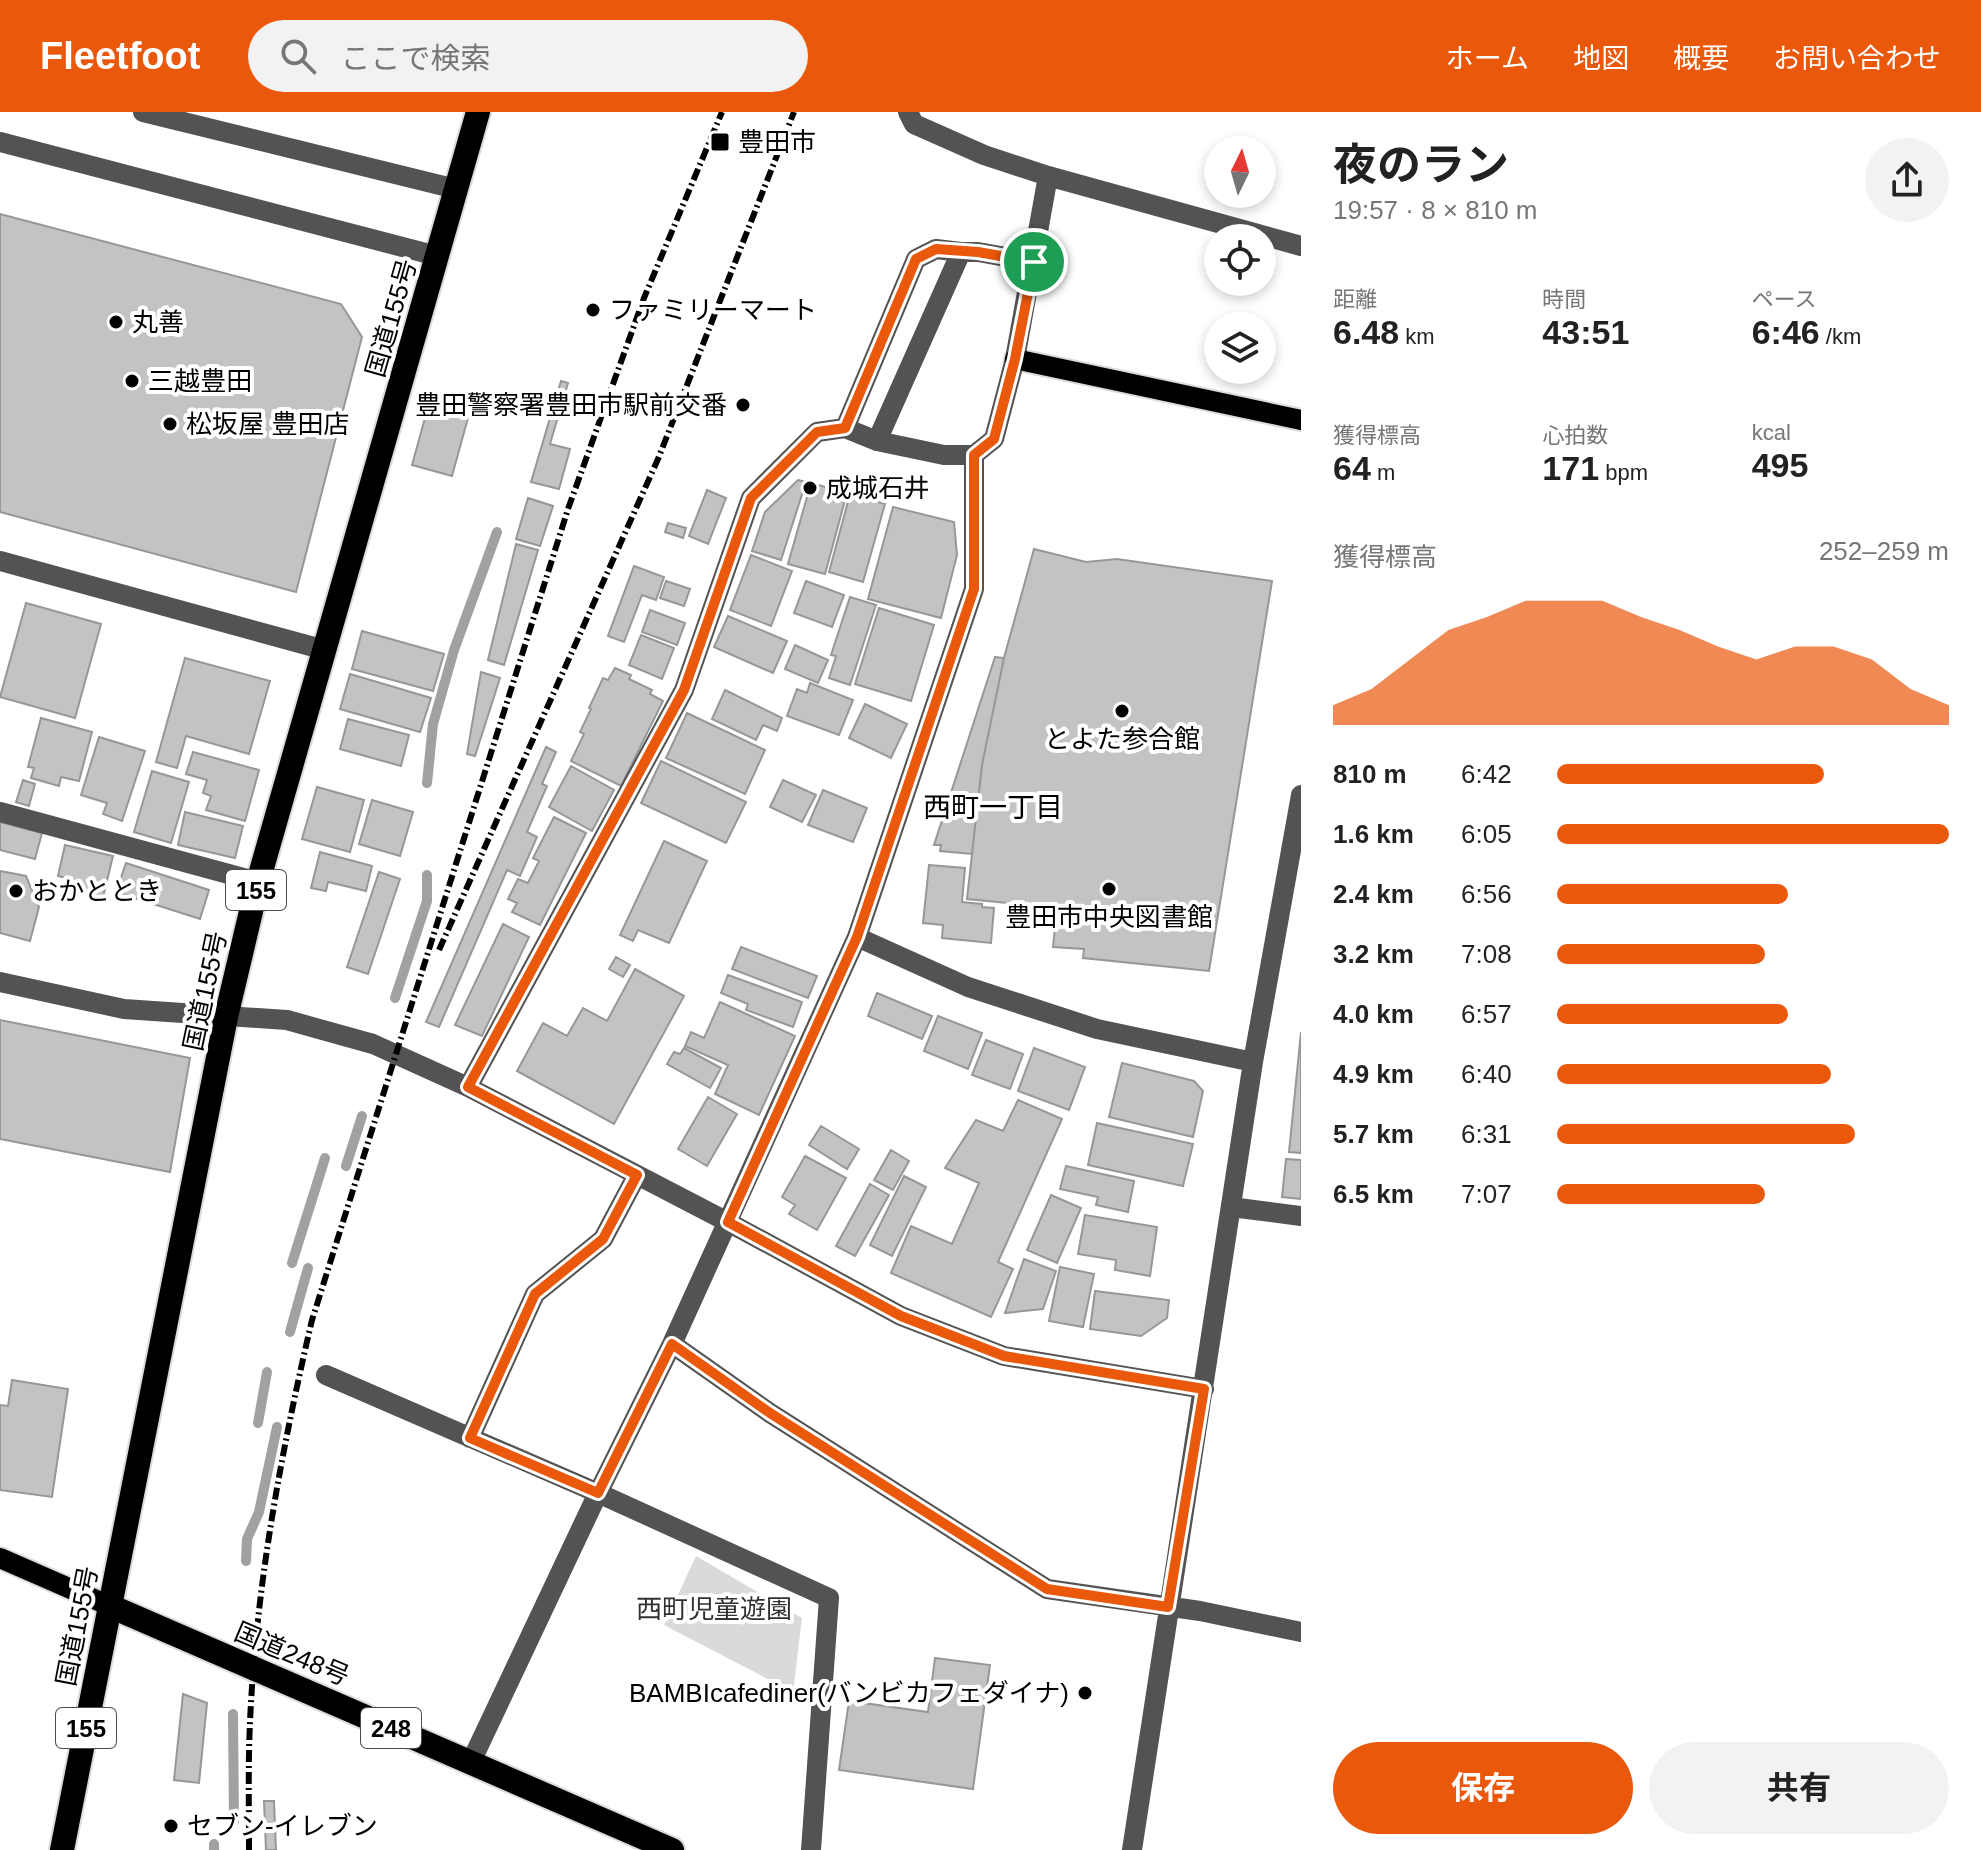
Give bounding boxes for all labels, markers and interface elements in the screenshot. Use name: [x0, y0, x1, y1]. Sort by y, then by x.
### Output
search box: [248, 20, 808, 92]
icon: search: [276, 34, 320, 78]
text: Fleetfoot: [40, 35, 200, 77]
text: ここで検索: [340, 42, 490, 75]
text: ホーム: [1446, 43, 1529, 74]
text: 地図: [1573, 43, 1629, 74]
text: 概要: [1673, 43, 1729, 74]
text: お問い合わせ: [1773, 43, 1941, 74]
place label: 豊田市: [738, 127, 816, 157]
marker: 豊田市: [709, 131, 731, 153]
north arrow: [1204, 136, 1276, 208]
map controls: [1204, 136, 1276, 384]
button: share: [1865, 138, 1949, 222]
text: 夜のラン: [1333, 140, 1509, 189]
text: 19:57 · 8 × 810 m: [1333, 195, 1538, 225]
button: locate: [1204, 224, 1276, 296]
pin: [1000, 228, 1068, 296]
icon: arrive: [1012, 240, 1056, 284]
street label: 国道155号: [360, 256, 422, 380]
text: 距離: [1333, 287, 1377, 312]
text: 時間: [1542, 287, 1586, 312]
text: ペース: [1752, 287, 1817, 312]
place label: ファミリーマート: [609, 295, 817, 325]
marker: ファミリーマート: [584, 301, 602, 319]
place label: 丸善: [132, 307, 184, 337]
button: layers: [1204, 312, 1276, 384]
marker: 丸善: [107, 313, 125, 331]
text: 6.48: [1333, 313, 1399, 351]
text: 43:51: [1542, 313, 1629, 351]
text: 6:46: [1752, 313, 1820, 351]
text: km: [1399, 324, 1435, 349]
text: /km: [1820, 324, 1861, 349]
place label: 三越豊田: [148, 366, 252, 396]
marker: 三越豊田: [123, 372, 141, 390]
place label: 豊田警察署豊田市駅前交番: [415, 390, 727, 420]
marker: 豊田警察署豊田市駅前交番: [734, 396, 752, 414]
place label: 松坂屋 豊田店: [186, 409, 349, 439]
marker: 松坂屋 豊田店: [161, 415, 179, 433]
text: kcal: [1752, 420, 1791, 445]
text: 獲得標高: [1333, 423, 1421, 448]
text: 心拍数: [1542, 423, 1608, 448]
text: 495: [1752, 446, 1808, 484]
text: 64: [1333, 449, 1371, 487]
text: 171: [1542, 449, 1599, 487]
text: m: [1371, 460, 1395, 485]
text: bpm: [1599, 460, 1648, 485]
place label: 成城石井: [826, 473, 930, 503]
marker: 成城石井: [801, 479, 819, 497]
text: 252–259 m: [1819, 536, 1949, 566]
text: 獲得標高: [1333, 542, 1437, 572]
marker: とよた参合館: [1113, 702, 1131, 720]
place label: とよた参合館: [1044, 724, 1200, 754]
text: 810 m: [1333, 759, 1407, 789]
text: 6:42: [1461, 759, 1512, 789]
district label: 西町一丁目: [923, 792, 1063, 823]
text: 1.6 km: [1333, 819, 1414, 849]
text: 6:05: [1461, 819, 1512, 849]
road number: 155: [226, 870, 286, 910]
place label: おかととき: [32, 876, 162, 906]
text: 2.4 km: [1333, 879, 1414, 909]
text: 6:56: [1461, 879, 1512, 909]
marker: 豊田市中央図書館: [1100, 880, 1118, 898]
marker: おかととき: [7, 882, 25, 900]
place label: 豊田市中央図書館: [1005, 902, 1213, 932]
street label: 国道155号: [178, 929, 232, 1053]
text: 3.2 km: [1333, 939, 1414, 969]
text: 7:08: [1461, 939, 1512, 969]
text: 4.0 km: [1333, 999, 1414, 1029]
text: 6:57: [1461, 999, 1512, 1029]
text: 4.9 km: [1333, 1059, 1414, 1089]
text: 6:40: [1461, 1059, 1512, 1089]
text: 5.7 km: [1333, 1119, 1414, 1149]
text: 6:31: [1461, 1119, 1512, 1149]
text: 6.5 km: [1333, 1179, 1414, 1209]
text: 7:07: [1461, 1179, 1512, 1209]
street label: 国道155号: [51, 1564, 103, 1688]
park label: 西町児童遊園: [636, 1594, 792, 1624]
street label: 国道248号: [230, 1616, 354, 1692]
place label: BAMBIcafediner(バンビカフェダイナ): [629, 1678, 1069, 1708]
marker: BAMBIcafediner(バンビカフェダイナ): [1076, 1684, 1094, 1702]
road number: 155: [56, 1708, 116, 1748]
road number: 248: [361, 1708, 421, 1748]
button: 保存: [1333, 1742, 1633, 1834]
button: 共有: [1649, 1742, 1949, 1834]
place label: セブン-イレブン: [187, 1811, 378, 1841]
marker: セブン-イレブン: [162, 1817, 180, 1835]

